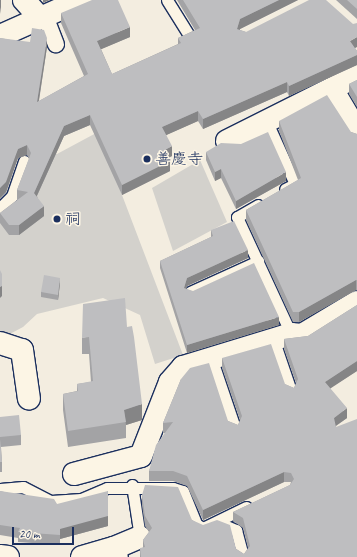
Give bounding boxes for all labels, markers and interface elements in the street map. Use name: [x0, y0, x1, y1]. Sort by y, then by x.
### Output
place label: 善慶寺: [155, 149, 203, 169]
marker: 善慶寺: [142, 154, 152, 164]
place label: 祠: [65, 209, 81, 229]
marker: 祠: [52, 214, 62, 224]
scale bar: [14, 519, 76, 545]
text: 20 m: [19, 526, 39, 542]

